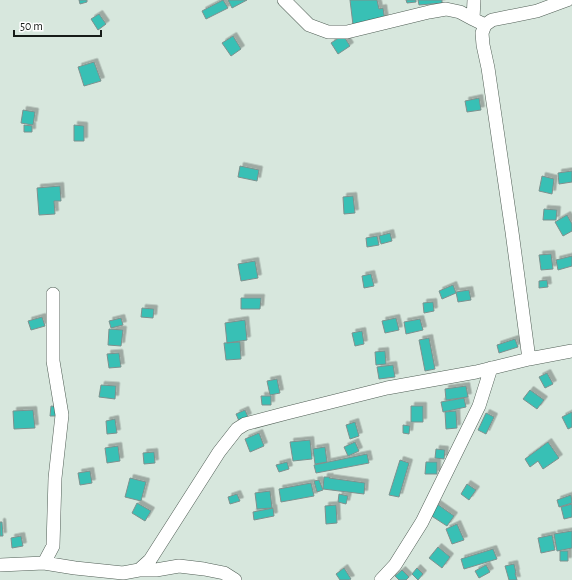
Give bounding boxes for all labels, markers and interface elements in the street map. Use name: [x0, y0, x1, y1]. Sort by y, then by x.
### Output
scale bar: [14, 12, 101, 38]
text: 50 m: [20, 20, 43, 32]

